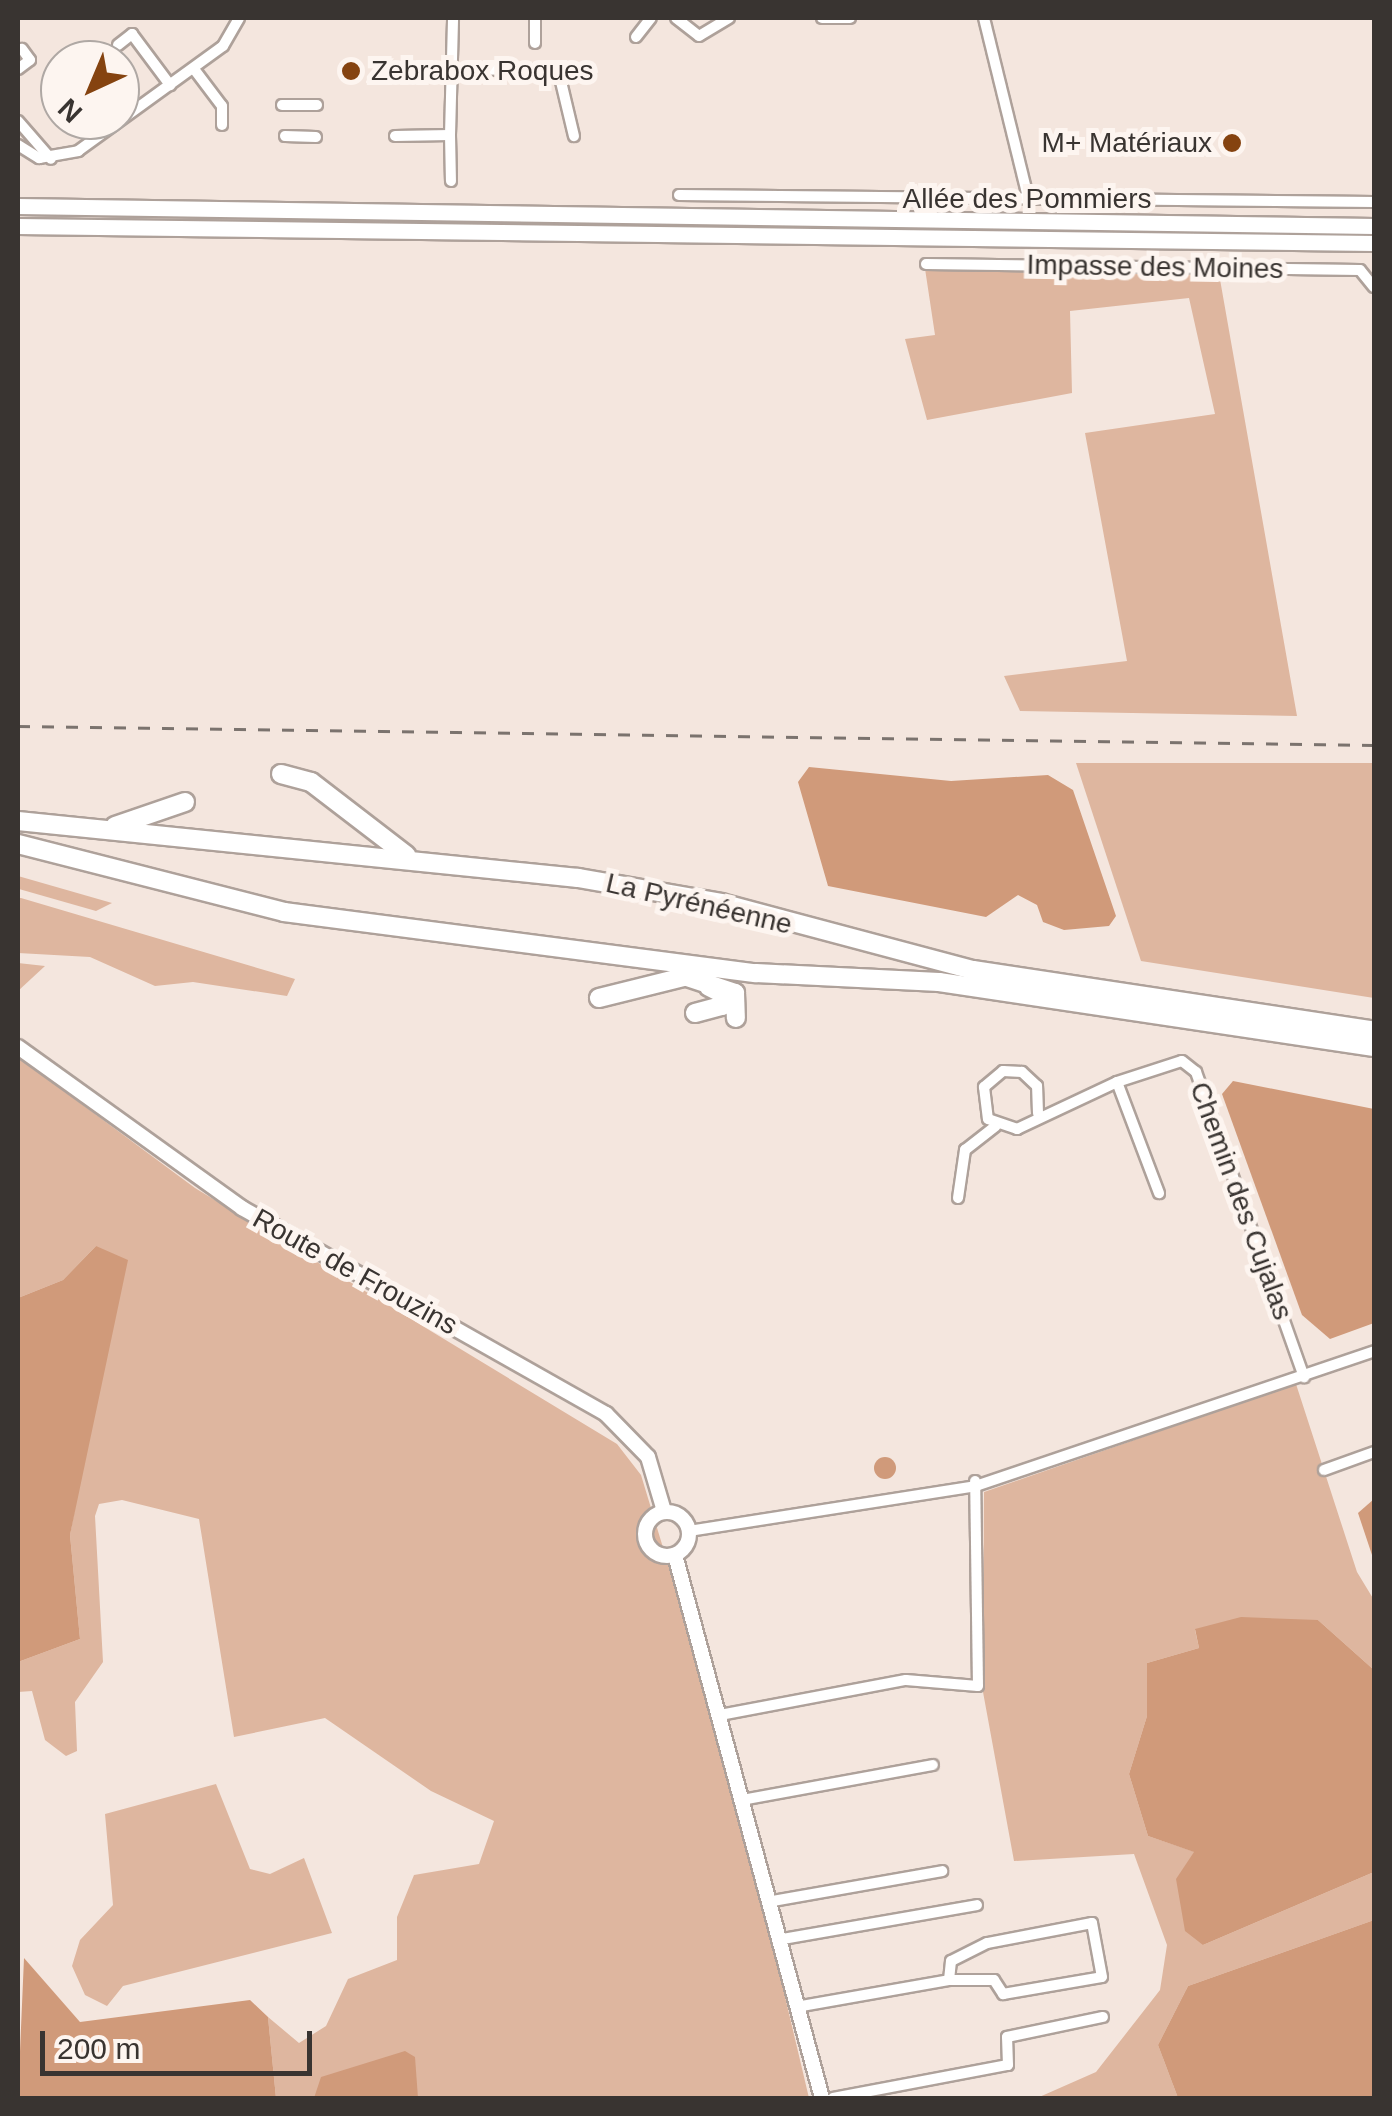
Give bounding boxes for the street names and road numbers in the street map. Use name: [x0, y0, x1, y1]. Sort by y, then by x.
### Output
street label: Allée des Pommiers: [903, 182, 1151, 216]
street label: Impasse des Moines: [1026, 248, 1284, 286]
street label: La Pyrénéenne: [603, 866, 795, 942]
street label: Chemin des Cujalas: [1182, 1078, 1300, 1324]
street label: Route de Frouzins: [247, 1202, 463, 1342]

